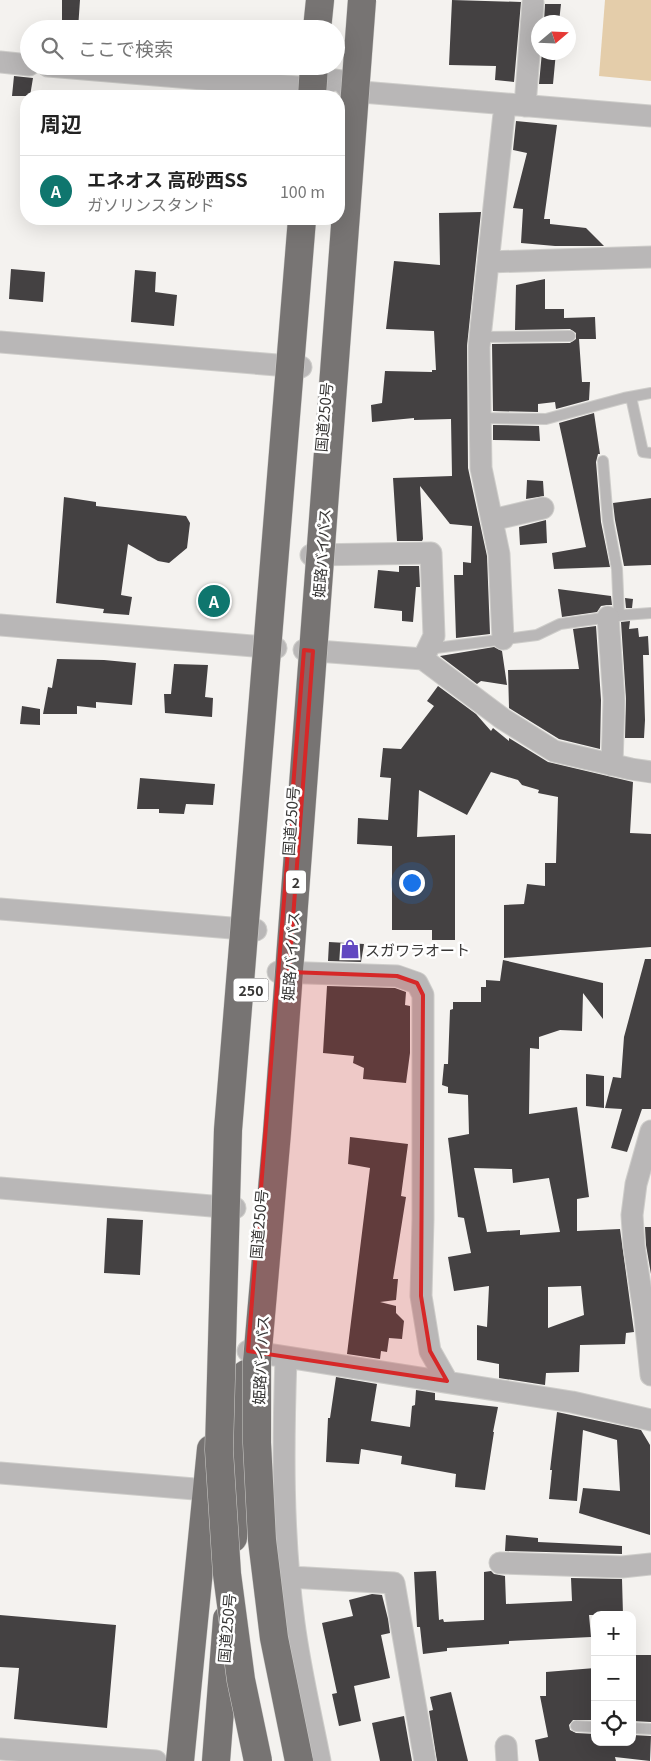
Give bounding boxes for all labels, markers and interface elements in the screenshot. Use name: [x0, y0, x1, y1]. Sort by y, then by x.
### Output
north arrow: [531, 15, 576, 60]
search box: [20, 20, 345, 75]
icon: search: [38, 34, 66, 62]
text: ここで検索: [78, 34, 173, 61]
text: 周辺: [40, 108, 82, 138]
text: エネオス 高砂西SS: [87, 165, 248, 192]
text: A: [51, 179, 61, 203]
text: 100 m: [280, 179, 325, 203]
text: ガソリンスタンド: [87, 192, 215, 216]
street label: 国道250号: [309, 381, 337, 453]
street label: 姫路バイパス: [307, 508, 335, 598]
pin: A: [198, 582, 230, 620]
street label: 国道250号: [277, 785, 303, 857]
road number: 2: [286, 870, 306, 894]
your location: [399, 870, 425, 896]
street label: 姫路バイパス: [276, 911, 304, 1001]
shop icon: スガワラオート: [339, 938, 361, 960]
place label: スガワラオート: [365, 939, 470, 960]
road number: 250: [234, 978, 268, 1002]
street label: 国道250号: [244, 1188, 272, 1260]
street label: 姫路バイパス: [247, 1315, 273, 1405]
street label: 国道250号: [212, 1592, 240, 1664]
map controls: [591, 1611, 636, 1746]
button: +: [591, 1611, 636, 1656]
button: −: [591, 1656, 636, 1701]
button: locate: [591, 1701, 636, 1746]

